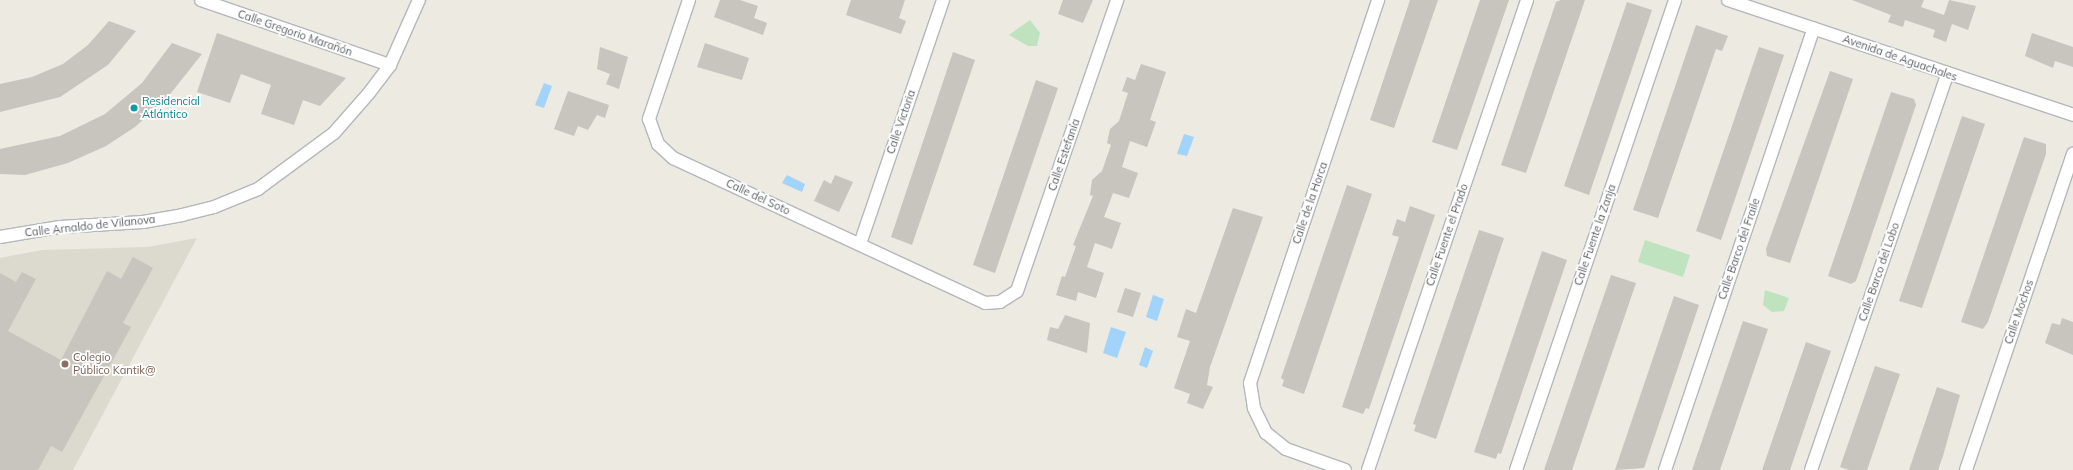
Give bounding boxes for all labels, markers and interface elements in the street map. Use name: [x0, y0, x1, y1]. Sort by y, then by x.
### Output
street label: Calle Gregorio Marañón: [236, 7, 354, 59]
street label: Avenida de Aguachales: [1841, 32, 1959, 84]
street label: Calle Victoria: [884, 88, 918, 156]
place label: Residencial Atlántico: [142, 95, 200, 121]
marker: Residencial Atlántico: [129, 103, 139, 113]
street label: Calle Estefanía: [1045, 117, 1083, 193]
street label: Calle de la Horca: [1290, 160, 1330, 246]
street label: Calle del Soto: [724, 176, 792, 218]
street label: Calle Fuente el Prado: [1423, 182, 1471, 288]
street label: Calle Fuente la Zanja: [1571, 183, 1619, 287]
street label: Calle Barco del Fraile: [1715, 197, 1763, 301]
street label: Calle Arnaldo de Vilanova: [24, 213, 156, 239]
street label: Calle Barco del Lobo: [1856, 221, 1902, 323]
street label: Calle Mochos: [2002, 278, 2036, 346]
place label: Colegio Público Kantik@: [73, 351, 156, 377]
marker: Colegio Público Kantik@: [60, 359, 70, 369]

